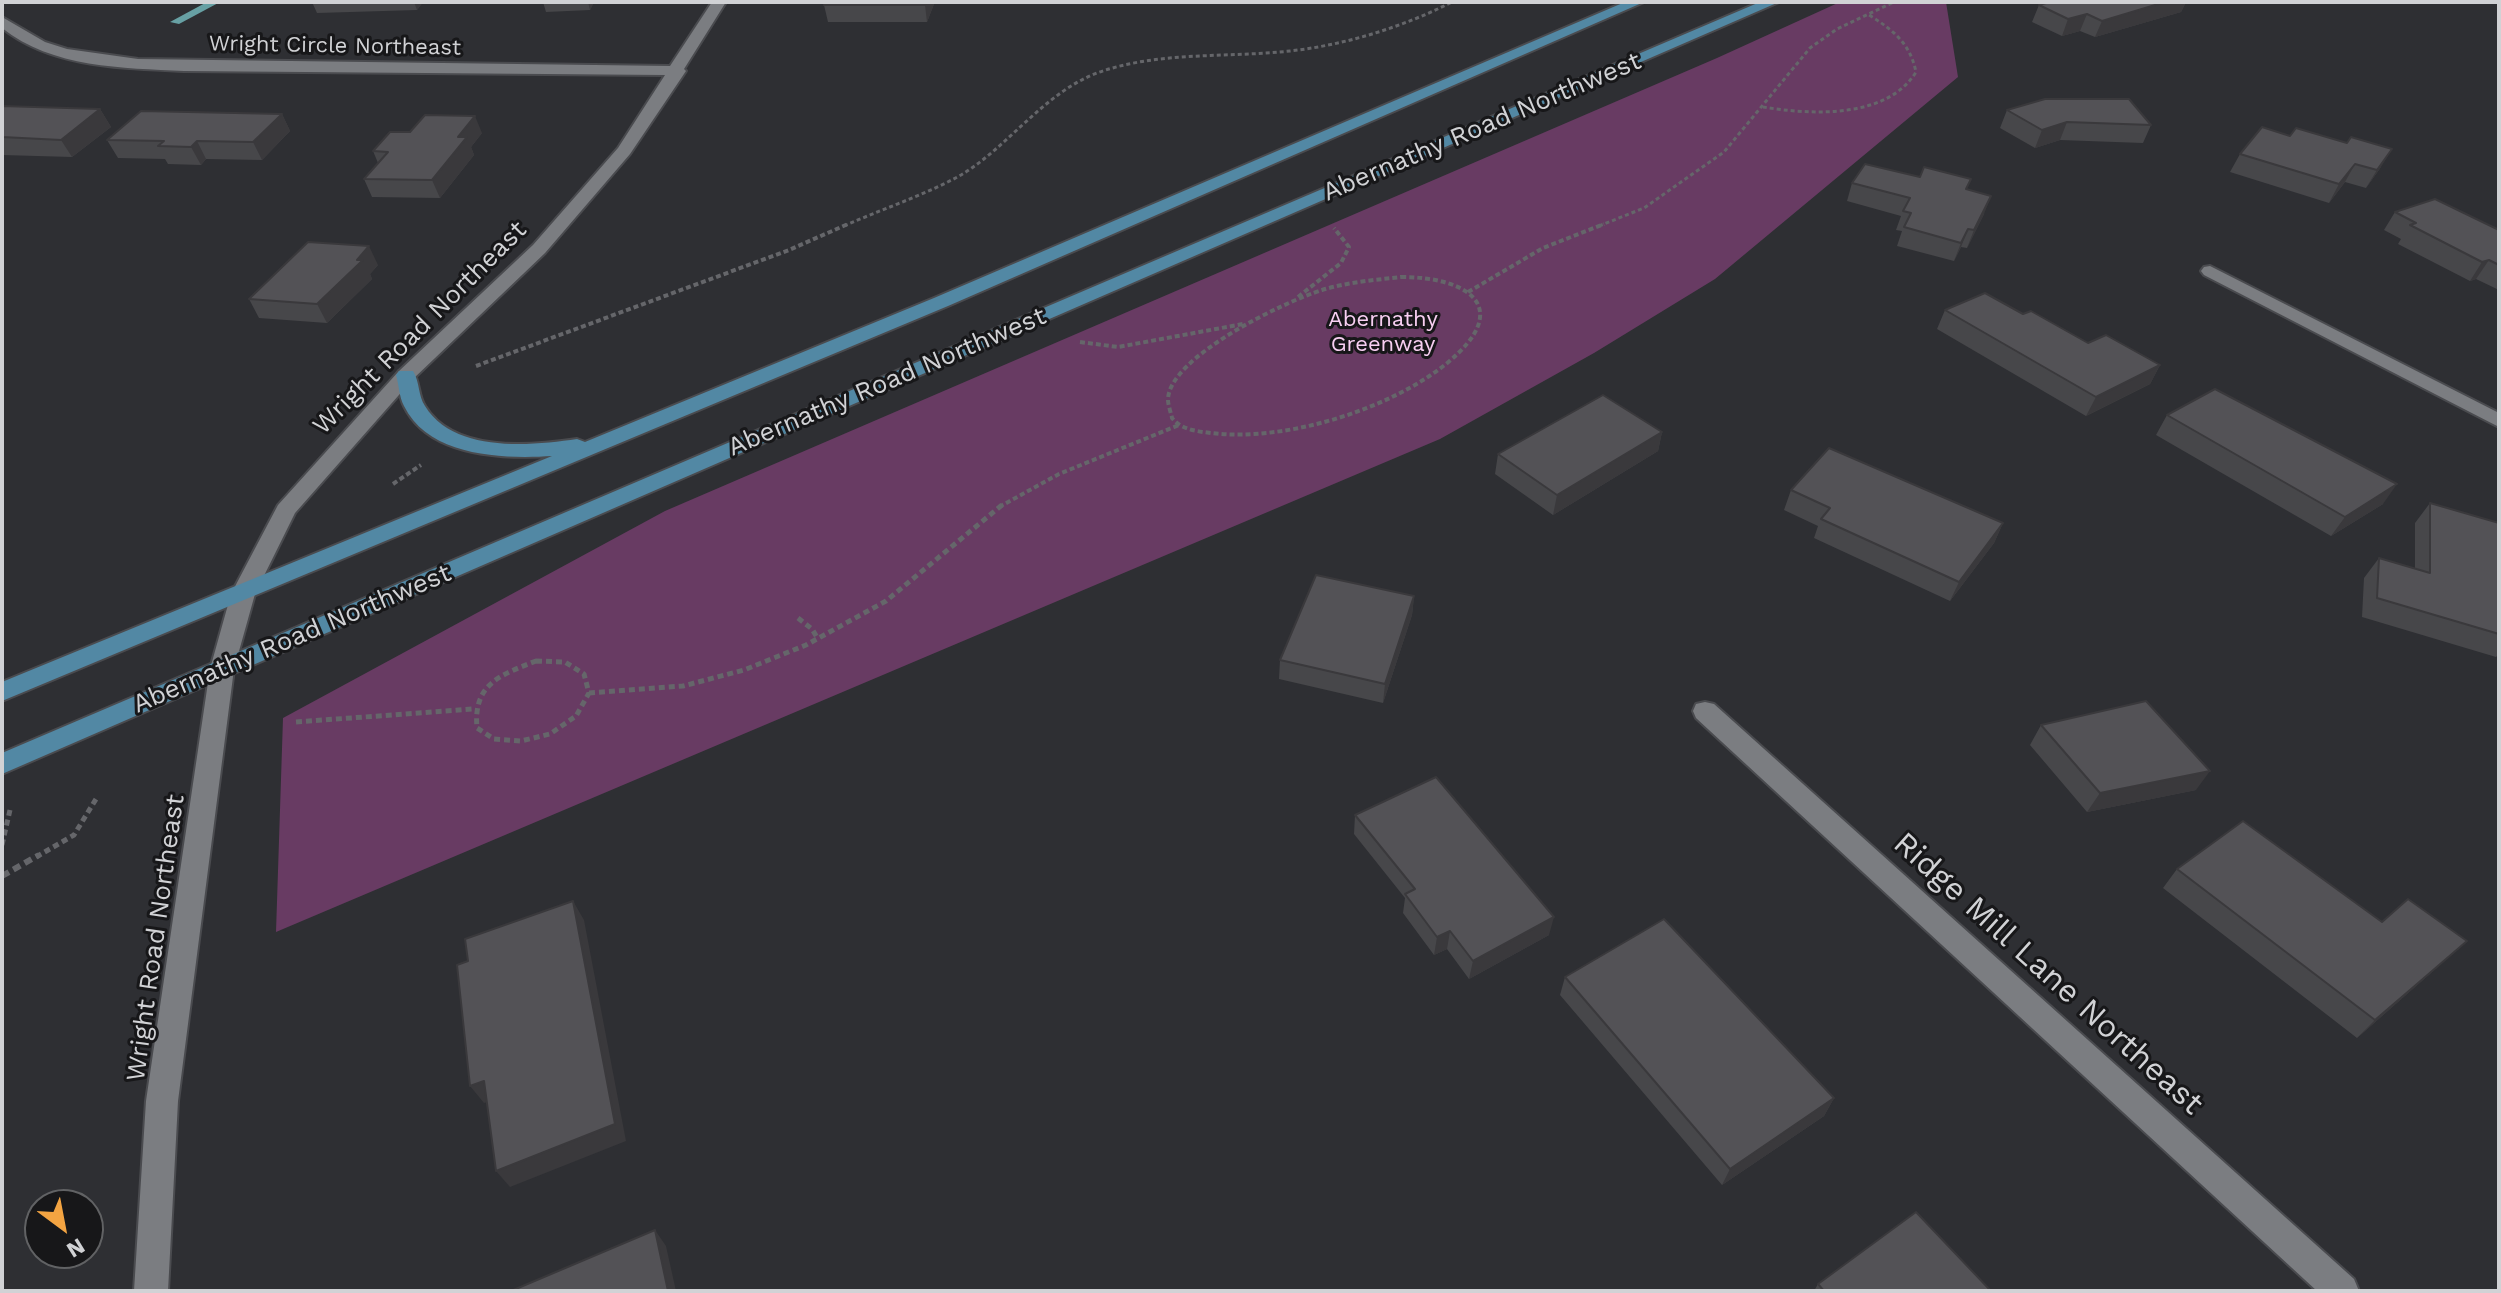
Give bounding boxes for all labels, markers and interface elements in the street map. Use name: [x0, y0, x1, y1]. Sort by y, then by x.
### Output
street label: Wright Circle Northeast: [209, 31, 461, 61]
street label: Abernathy Road Northwest: [1318, 46, 1646, 208]
street label: Wright Road Northeast: [307, 215, 533, 441]
street label: Abernathy Road Northwest: [723, 301, 1051, 463]
park label: Abernathy Greenway: [1328, 307, 1438, 358]
street label: Abernathy Road Northwest: [128, 558, 456, 720]
street label: Wright Road Northeast: [120, 793, 192, 1083]
street label: Ridge Mill Lane Northeast: [1885, 825, 2211, 1123]
north arrow: [24, 1189, 104, 1269]
text: N: [62, 1233, 89, 1263]

